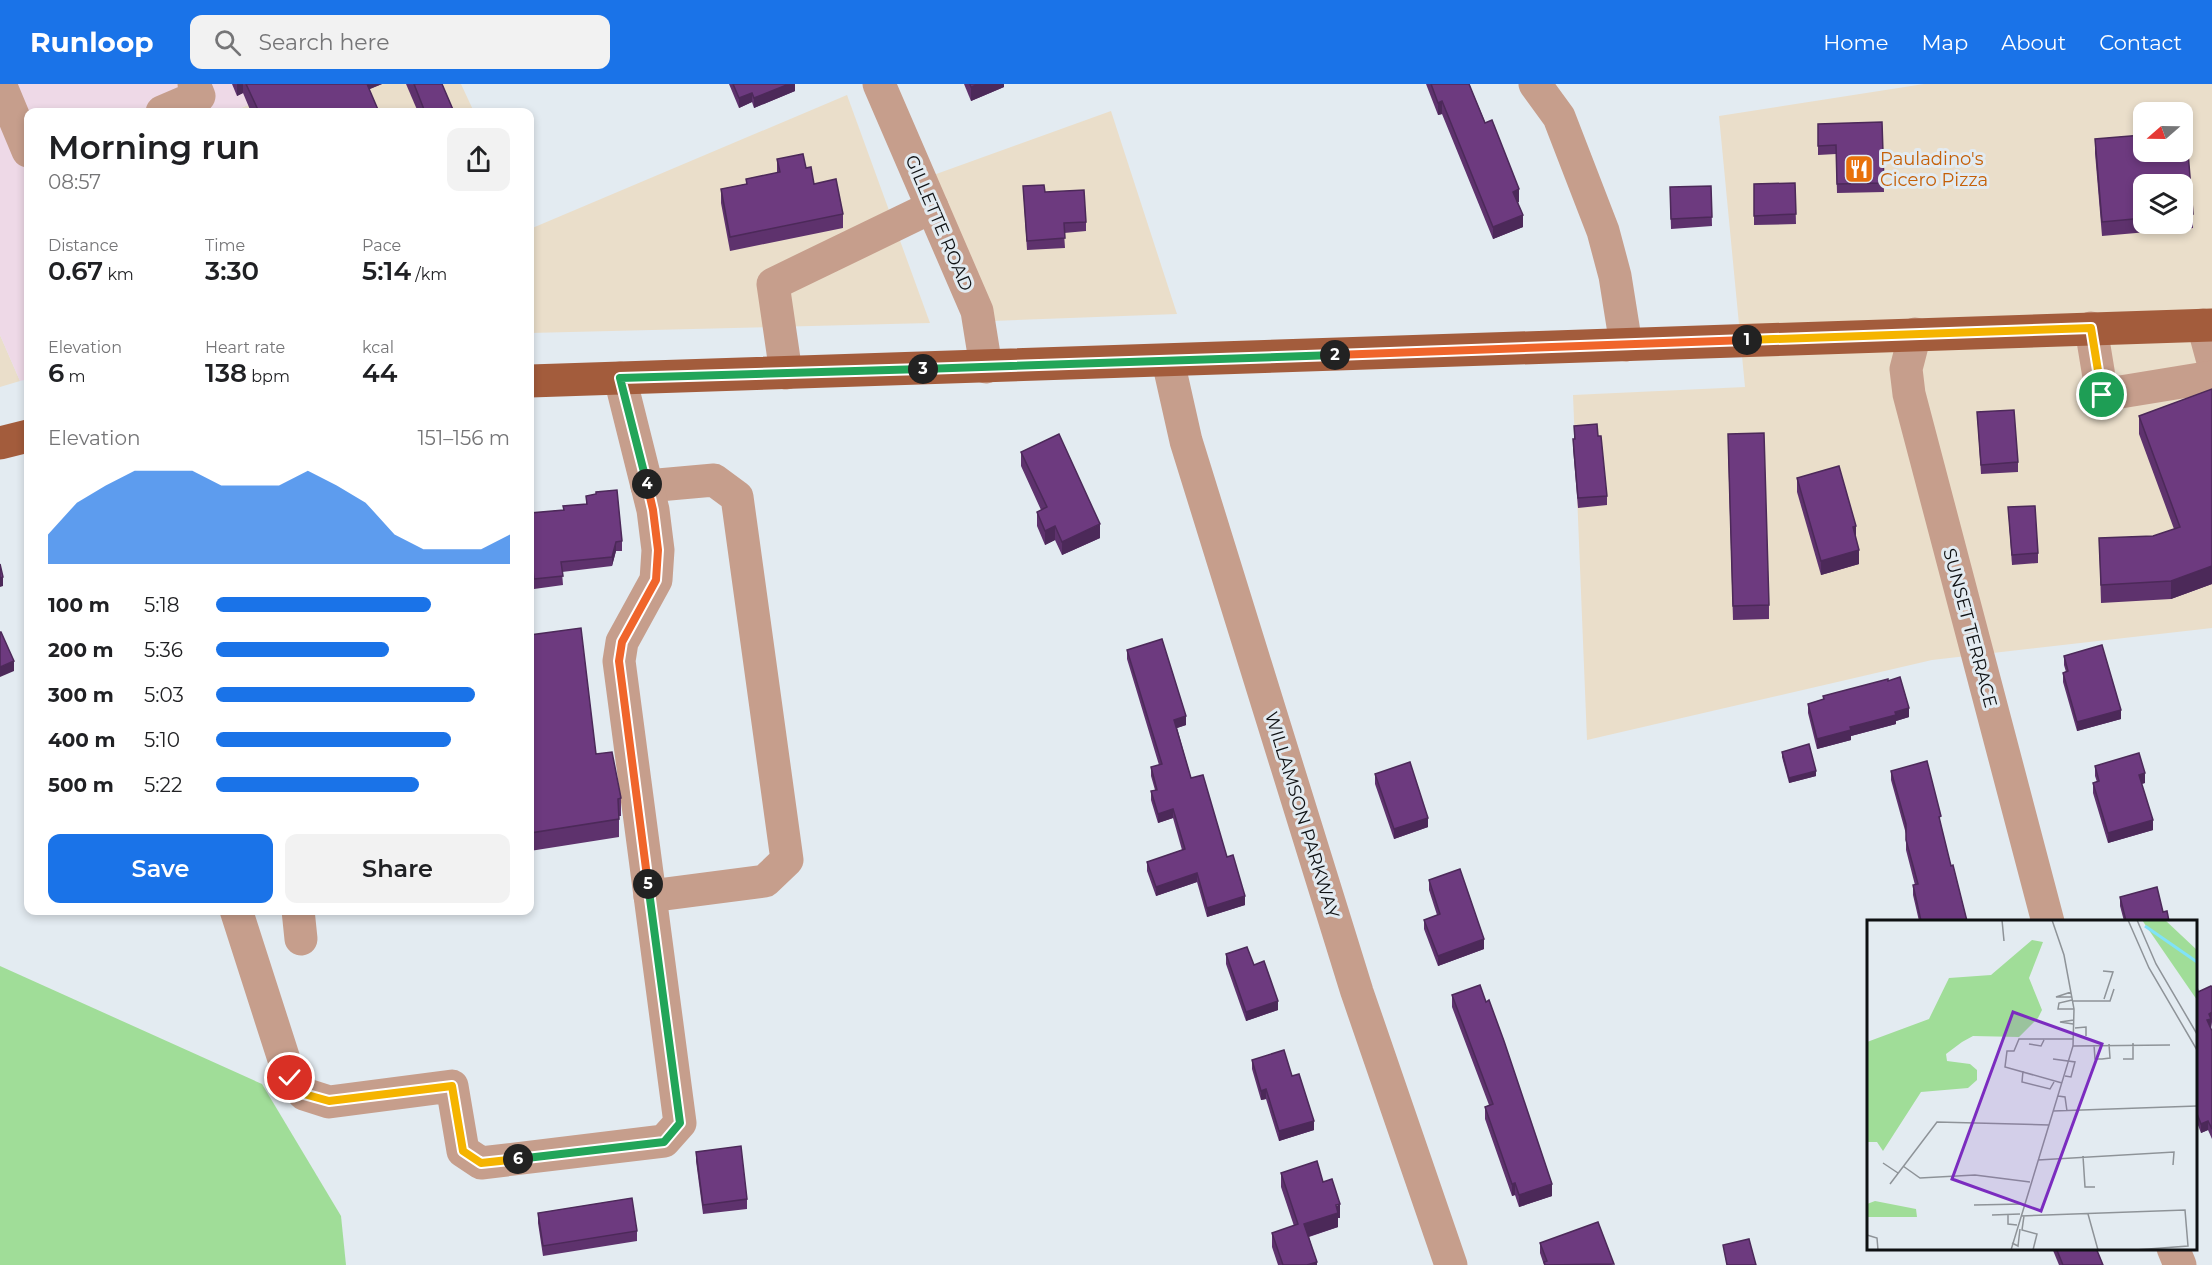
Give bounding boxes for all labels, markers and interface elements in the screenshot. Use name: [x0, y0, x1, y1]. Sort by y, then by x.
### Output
search box: [190, 15, 610, 69]
text: Runloop: [30, 25, 154, 59]
icon: search: [211, 26, 244, 59]
text: Search here: [259, 29, 389, 56]
text: Home: [1823, 30, 1888, 55]
text: Map: [1921, 30, 1968, 55]
text: About: [2001, 30, 2066, 55]
text: Contact: [2099, 30, 2182, 55]
north arrow: [2133, 102, 2193, 162]
map controls: [2133, 102, 2193, 234]
text: Morning run: [48, 127, 260, 167]
button: share: [447, 128, 510, 191]
place label: Pauladino's Cicero Pizza: [1880, 148, 1988, 191]
street label: GILLETTE ROAD: [900, 152, 978, 294]
restaurant icon: Pauladino's Cicero Pizza: [1843, 153, 1875, 185]
text: 08:57: [48, 170, 101, 194]
button: layers: [2133, 174, 2193, 234]
text: Distance: [48, 236, 118, 255]
text: Time: [205, 236, 245, 255]
text: Pace: [362, 236, 401, 255]
text: 0.67: [48, 255, 103, 287]
text: 3:30: [205, 255, 259, 287]
text: 5:14: [362, 255, 411, 287]
text: km: [103, 265, 134, 284]
text: /km: [411, 265, 447, 284]
pin: 1: [1732, 325, 1762, 355]
text: 1: [1744, 330, 1750, 349]
text: Elevation: [48, 338, 122, 357]
text: Heart rate: [205, 338, 285, 357]
text: kcal: [362, 338, 394, 357]
pin: 2: [1320, 340, 1350, 370]
text: 2: [1330, 345, 1340, 364]
pin: 3: [908, 354, 938, 384]
text: 6: [48, 357, 64, 389]
text: 138: [205, 357, 247, 389]
text: 44: [362, 357, 397, 389]
text: 3: [918, 359, 928, 378]
text: m: [64, 367, 85, 386]
text: bpm: [247, 367, 290, 386]
pin: [2076, 369, 2127, 420]
icon: arrive: [2085, 378, 2118, 411]
text: Elevation: [48, 426, 140, 450]
text: 151–156 m: [417, 426, 510, 450]
pin: 4: [632, 469, 662, 499]
text: 4: [641, 474, 653, 493]
street label: SUNSET TERRACE: [1938, 546, 2002, 710]
text: 100 m: [48, 593, 110, 617]
text: 5:18: [144, 593, 180, 617]
text: 200 m: [48, 638, 114, 662]
text: 5:36: [144, 638, 183, 662]
text: 300 m: [48, 683, 114, 707]
text: 5:03: [144, 683, 184, 707]
street label: WILLAMSON PARKWAY: [1260, 709, 1344, 922]
text: 400 m: [48, 728, 116, 752]
text: 5:10: [144, 728, 180, 752]
text: 500 m: [48, 773, 114, 797]
text: 5:22: [144, 773, 182, 797]
button: Save: [48, 834, 273, 903]
button: Share: [285, 834, 510, 903]
pin: 5: [633, 869, 663, 899]
text: 5: [643, 874, 653, 893]
inset map: [1867, 920, 2197, 1250]
pin: [264, 1052, 315, 1103]
icon: check: [273, 1061, 306, 1094]
pin: 6: [503, 1144, 533, 1174]
text: 6: [513, 1149, 523, 1168]

